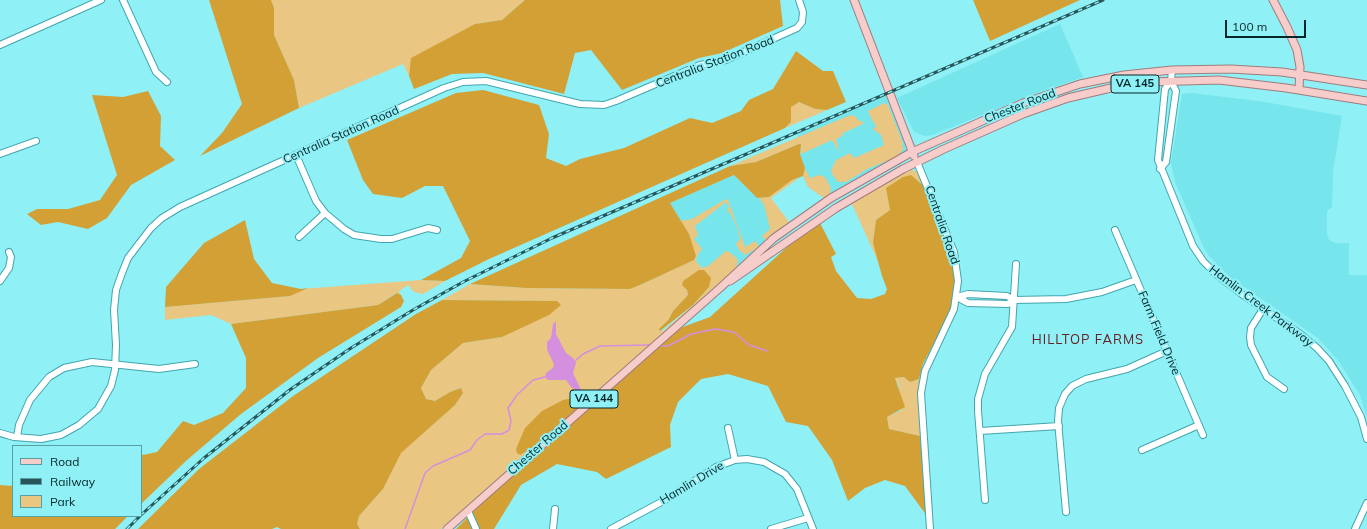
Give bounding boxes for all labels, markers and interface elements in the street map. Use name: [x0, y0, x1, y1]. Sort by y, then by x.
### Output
scale bar: [1227, 12, 1308, 38]
text: 100 m: [1232, 19, 1267, 34]
street label: Centralia Station Road: [654, 33, 776, 91]
road number: VA 145: [1111, 75, 1159, 93]
street label: Chester Road: [982, 86, 1058, 126]
street label: Centralia Station Road: [281, 103, 401, 167]
street label: Centralia Road: [922, 184, 962, 266]
street label: Hamlin Creek Parkway: [1206, 262, 1316, 350]
street label: Farm Field Drive: [1135, 289, 1183, 377]
district label: HILLTOP FARMS: [1032, 332, 1144, 348]
road number: VA 144: [570, 390, 618, 408]
street label: Chester Road: [505, 418, 571, 478]
legend: [12, 445, 142, 517]
text: Road: [50, 454, 79, 469]
street label: Hamlin Drive: [658, 458, 726, 508]
text: Railway: [50, 474, 95, 489]
text: Park: [50, 494, 75, 509]

